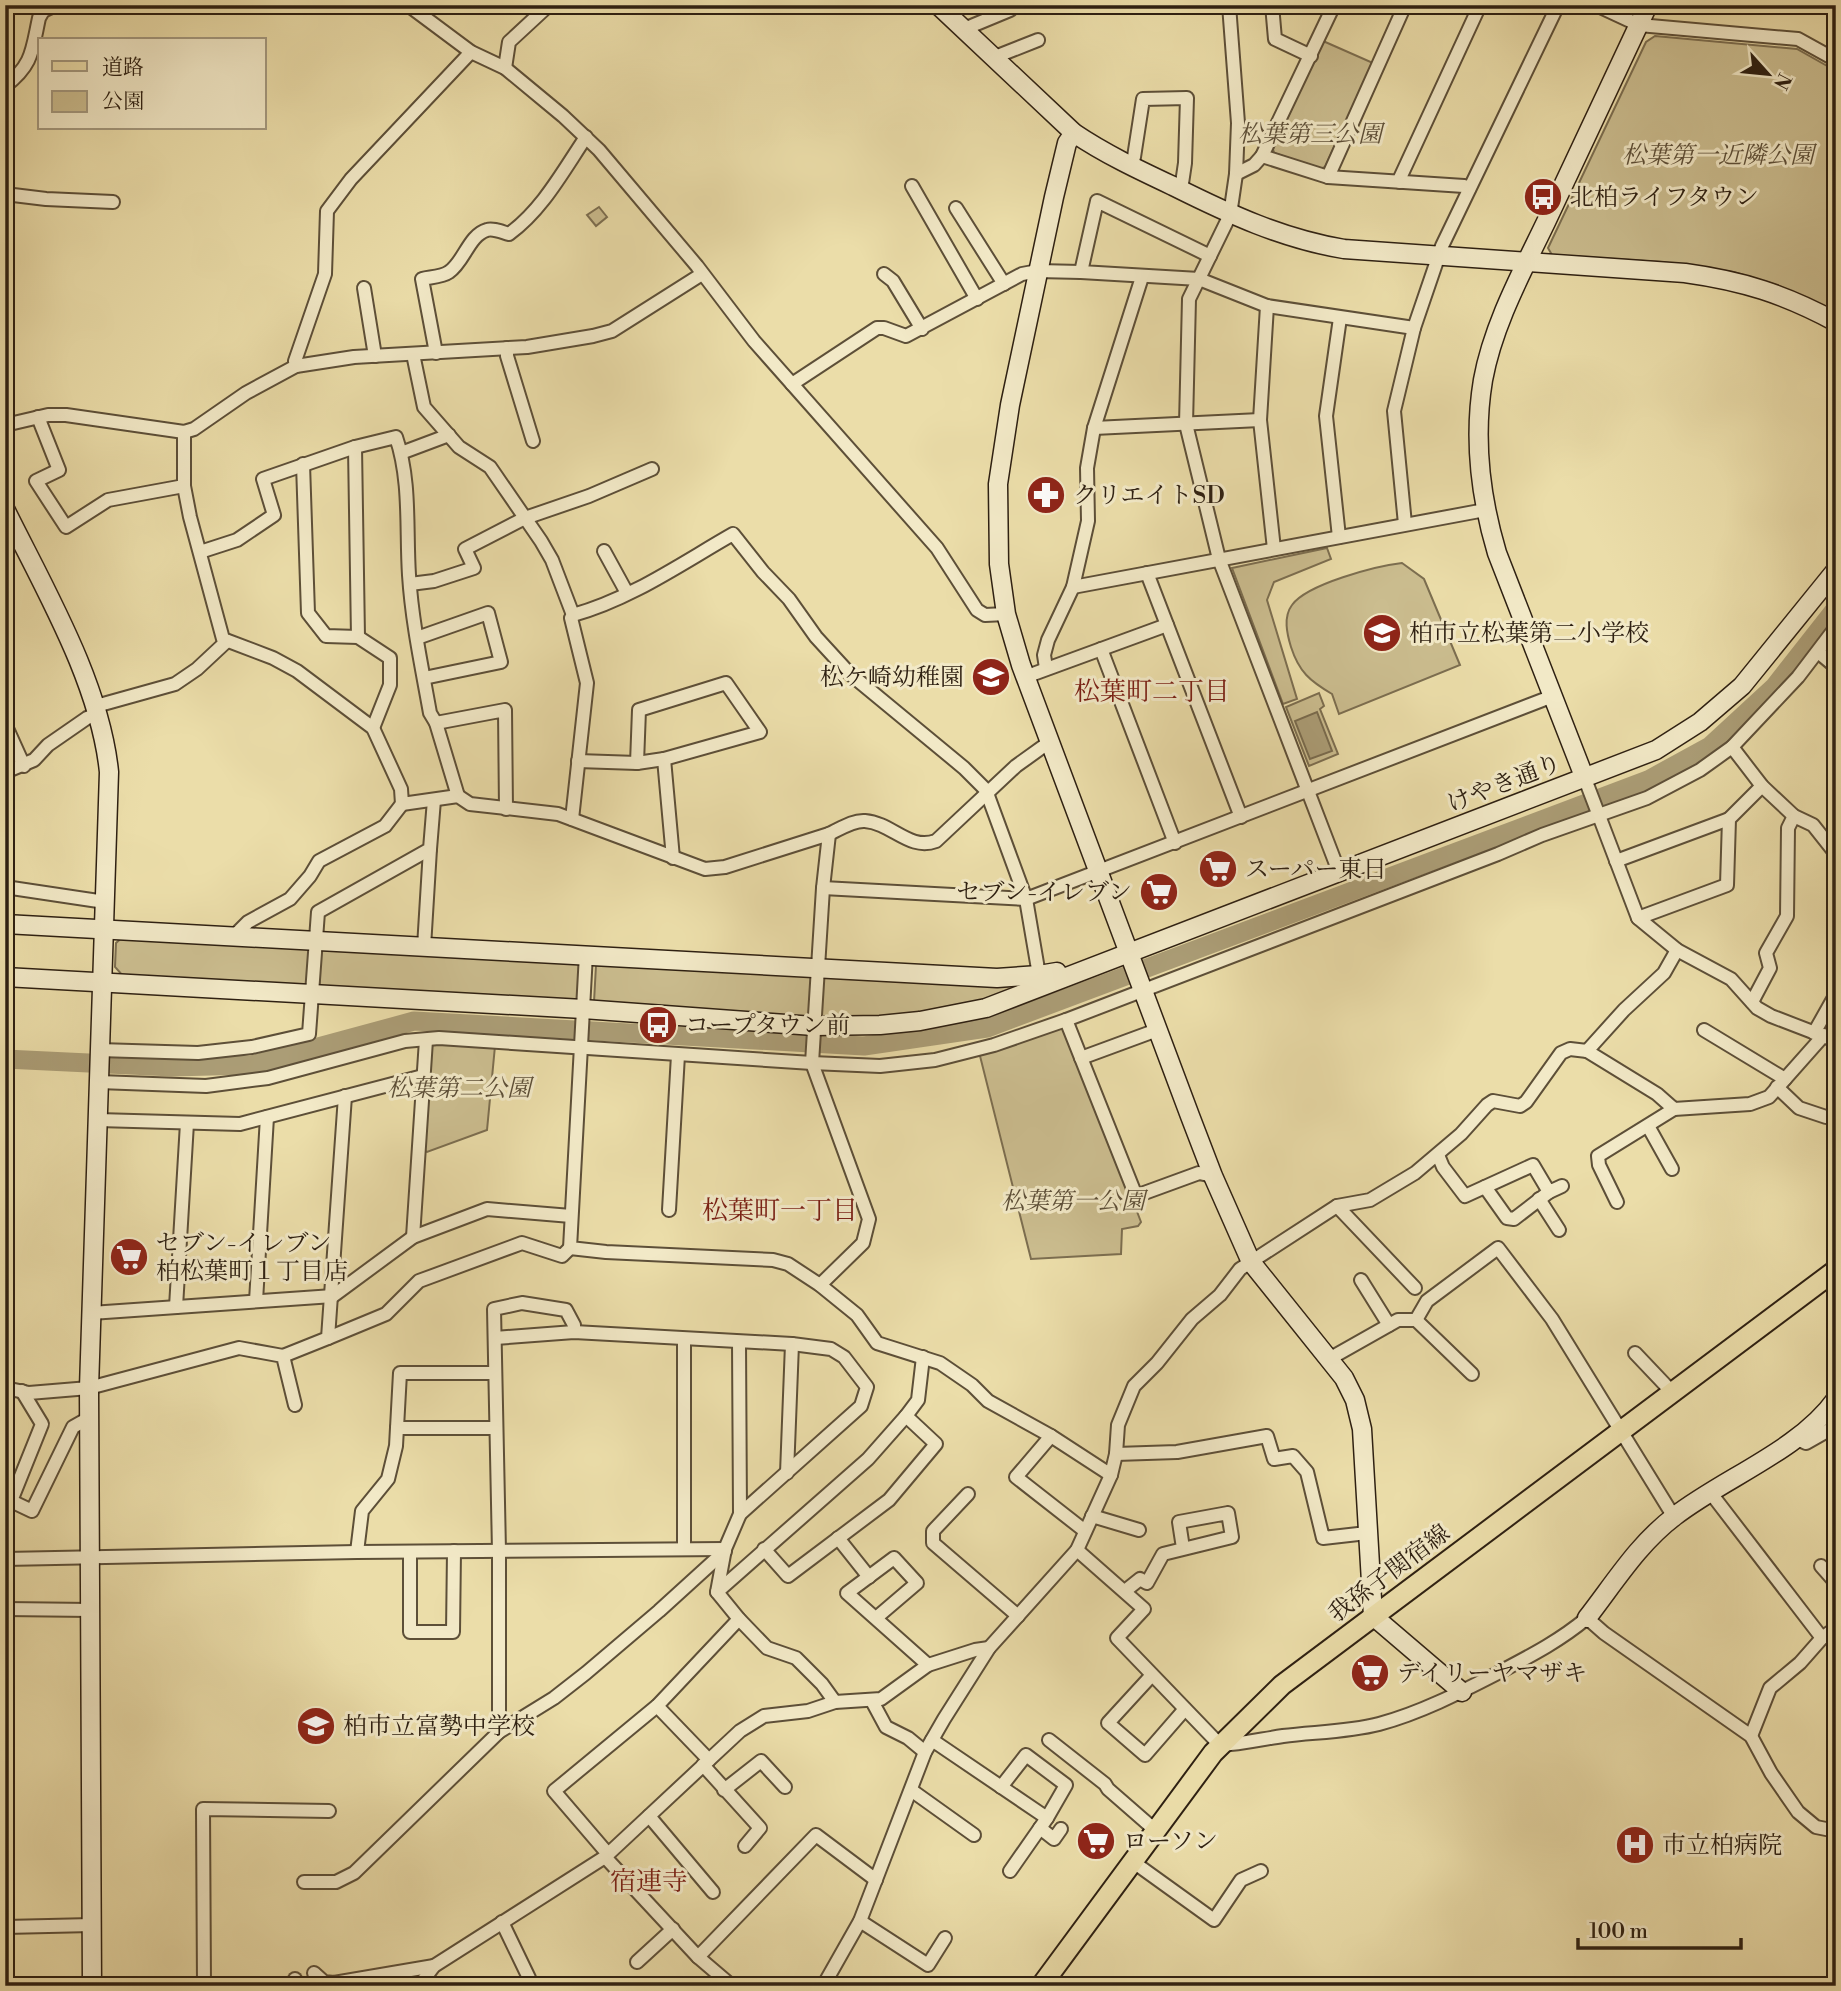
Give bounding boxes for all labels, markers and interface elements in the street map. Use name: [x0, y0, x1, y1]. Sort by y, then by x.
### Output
legend: [38, 38, 266, 130]
north arrow: [1732, 38, 1802, 108]
text: 道路: [102, 55, 144, 81]
text: N: [1768, 69, 1796, 93]
text: 公園: [102, 89, 144, 115]
park label: 松葉第三公園: [1238, 120, 1386, 150]
park label: 松葉第一近隣公園: [1622, 141, 1818, 171]
bus stop icon: 北柏ライフタウン: [1522, 176, 1564, 218]
place label: 北柏ライフタウン: [1570, 183, 1759, 213]
pharmacy icon: クリエイトSD: [1025, 474, 1067, 516]
place label: クリエイトSD: [1073, 481, 1225, 511]
school or university icon: 柏市立松葉第二小学校: [1361, 612, 1403, 654]
place label: 柏市立松葉第二小学校: [1409, 619, 1649, 649]
school or university icon: 松ケ崎幼稚園: [970, 656, 1012, 698]
place label: 松ケ崎幼稚園: [820, 663, 964, 693]
district label: 松葉町二丁目: [1074, 676, 1230, 708]
street label: けやき通り: [1443, 748, 1566, 819]
supermarket icon: スーパー東日: [1197, 848, 1239, 890]
place label: スーパー東日: [1245, 855, 1387, 885]
supermarket icon: セブン-イレブン: [1138, 871, 1180, 913]
place label: セブン-イレブン: [956, 878, 1132, 908]
bus stop icon: コープタウン前: [637, 1004, 679, 1046]
place label: コープタウン前: [685, 1011, 850, 1041]
park label: 松葉第二公園: [387, 1074, 535, 1104]
park label: 松葉第一公園: [1001, 1187, 1149, 1217]
district label: 松葉町一丁目: [702, 1195, 858, 1227]
place label: セブン-イレブン 柏松葉町１丁目店: [156, 1229, 348, 1287]
supermarket icon: セブン-イレブン 柏松葉町１丁目店: [108, 1236, 150, 1278]
street label: 我孫子関宿線: [1323, 1518, 1456, 1629]
supermarket icon: デイリーヤマザキ: [1349, 1652, 1391, 1694]
place label: デイリーヤマザキ: [1397, 1659, 1587, 1689]
school or university icon: 柏市立富勢中学校: [295, 1705, 337, 1747]
place label: 柏市立富勢中学校: [343, 1712, 535, 1742]
supermarket icon: ローソン: [1075, 1820, 1117, 1862]
hospital icon: 市立柏病院: [1614, 1824, 1656, 1866]
place label: ローソン: [1123, 1827, 1218, 1857]
place label: 市立柏病院: [1662, 1831, 1782, 1861]
district label: 宿連寺: [610, 1866, 688, 1898]
scale bar: [1578, 1907, 1741, 1951]
text: 100 m: [1589, 1919, 1648, 1945]

